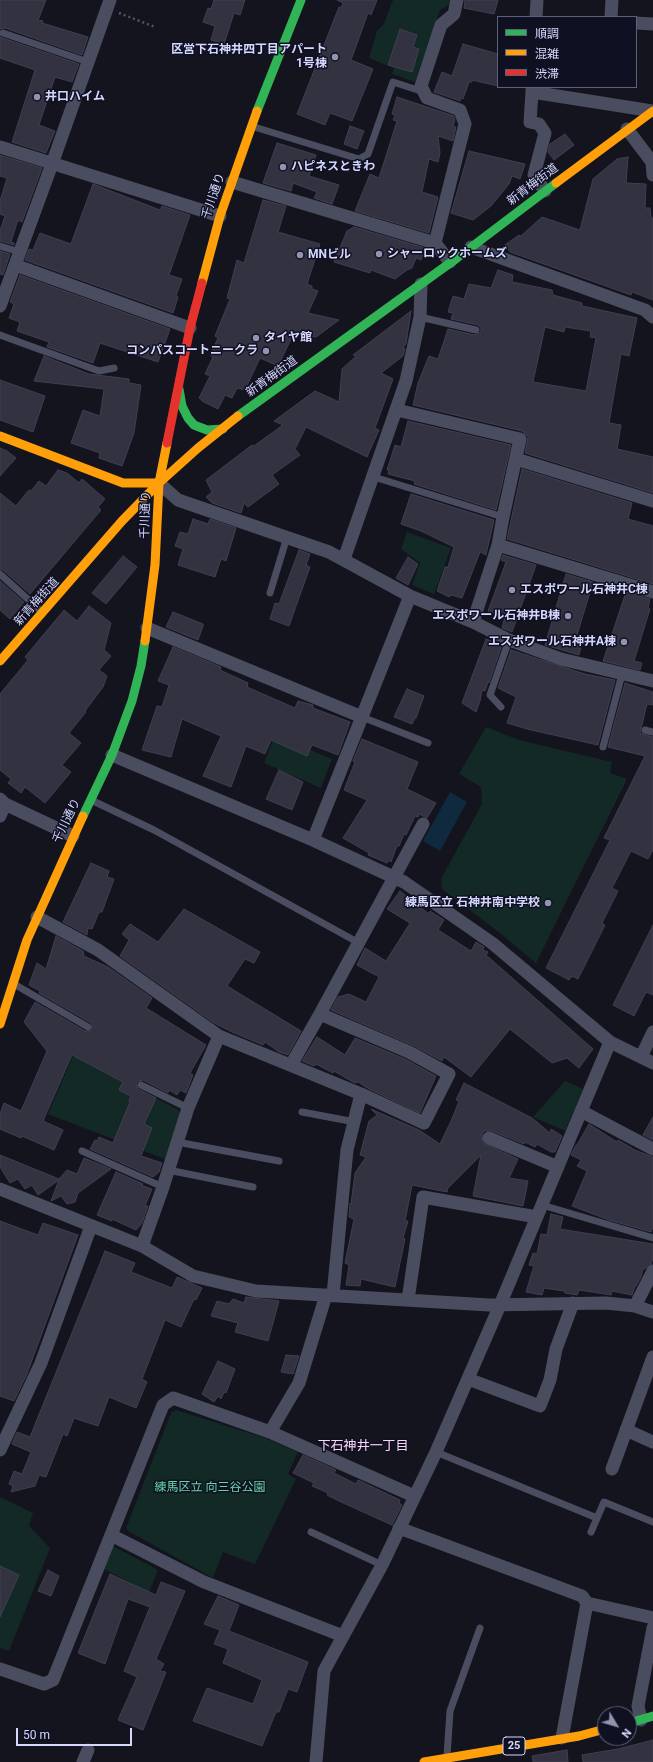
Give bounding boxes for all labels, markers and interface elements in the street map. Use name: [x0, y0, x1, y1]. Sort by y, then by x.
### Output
legend: [497, 16, 637, 88]
text: 順調: [535, 27, 559, 41]
place label: 区営下石神井四丁目アパート 1号棟: [171, 43, 327, 71]
text: 混雑: [535, 47, 559, 61]
marker: 区営下石神井四丁目アパート 1号棟: [330, 52, 340, 62]
text: 渋滞: [535, 67, 559, 81]
place label: 井口ハイム: [45, 90, 105, 104]
marker: 井口ハイム: [32, 92, 42, 102]
place label: ハピネスときわ: [291, 160, 375, 174]
street label: 新青梅街道: [505, 161, 561, 209]
marker: ハピネスときわ: [278, 162, 288, 172]
street label: 千川通り: [199, 171, 229, 221]
place label: シャーロックホームズ: [387, 247, 507, 261]
place label: MNビル: [308, 248, 351, 262]
marker: シャーロックホームズ: [374, 249, 384, 259]
marker: MNビル: [295, 250, 305, 260]
place label: タイヤ館: [264, 331, 312, 345]
marker: タイヤ館: [251, 333, 261, 343]
place label: コンパスコートニークラ: [126, 344, 258, 358]
marker: コンパスコートニークラ: [261, 346, 271, 356]
street label: 新青梅街道: [243, 354, 301, 400]
street label: 千川通り: [138, 491, 154, 539]
street label: 新青梅街道: [12, 575, 62, 629]
place label: エスポワール石神井C棟: [520, 583, 648, 597]
marker: エスポワール石神井C棟: [507, 585, 517, 595]
place label: エスポワール石神井B棟: [432, 609, 560, 623]
marker: エスポワール石神井B棟: [563, 611, 573, 621]
place label: エスポワール石神井A棟: [488, 635, 616, 649]
marker: エスポワール石神井A棟: [619, 637, 629, 647]
street label: 千川通り: [50, 796, 84, 846]
place label: 練馬区立 石神井南中学校: [405, 896, 540, 910]
marker: 練馬区立 石神井南中学校: [543, 898, 553, 908]
district label: 下石神井一丁目: [318, 1439, 408, 1455]
park label: 練馬区立 向三谷公園: [155, 1481, 265, 1495]
north arrow: [597, 1706, 637, 1746]
scale bar: [18, 1720, 134, 1746]
text: N: [619, 1726, 634, 1740]
text: 50 m: [23, 1728, 50, 1742]
road number: 25: [503, 1737, 525, 1755]

